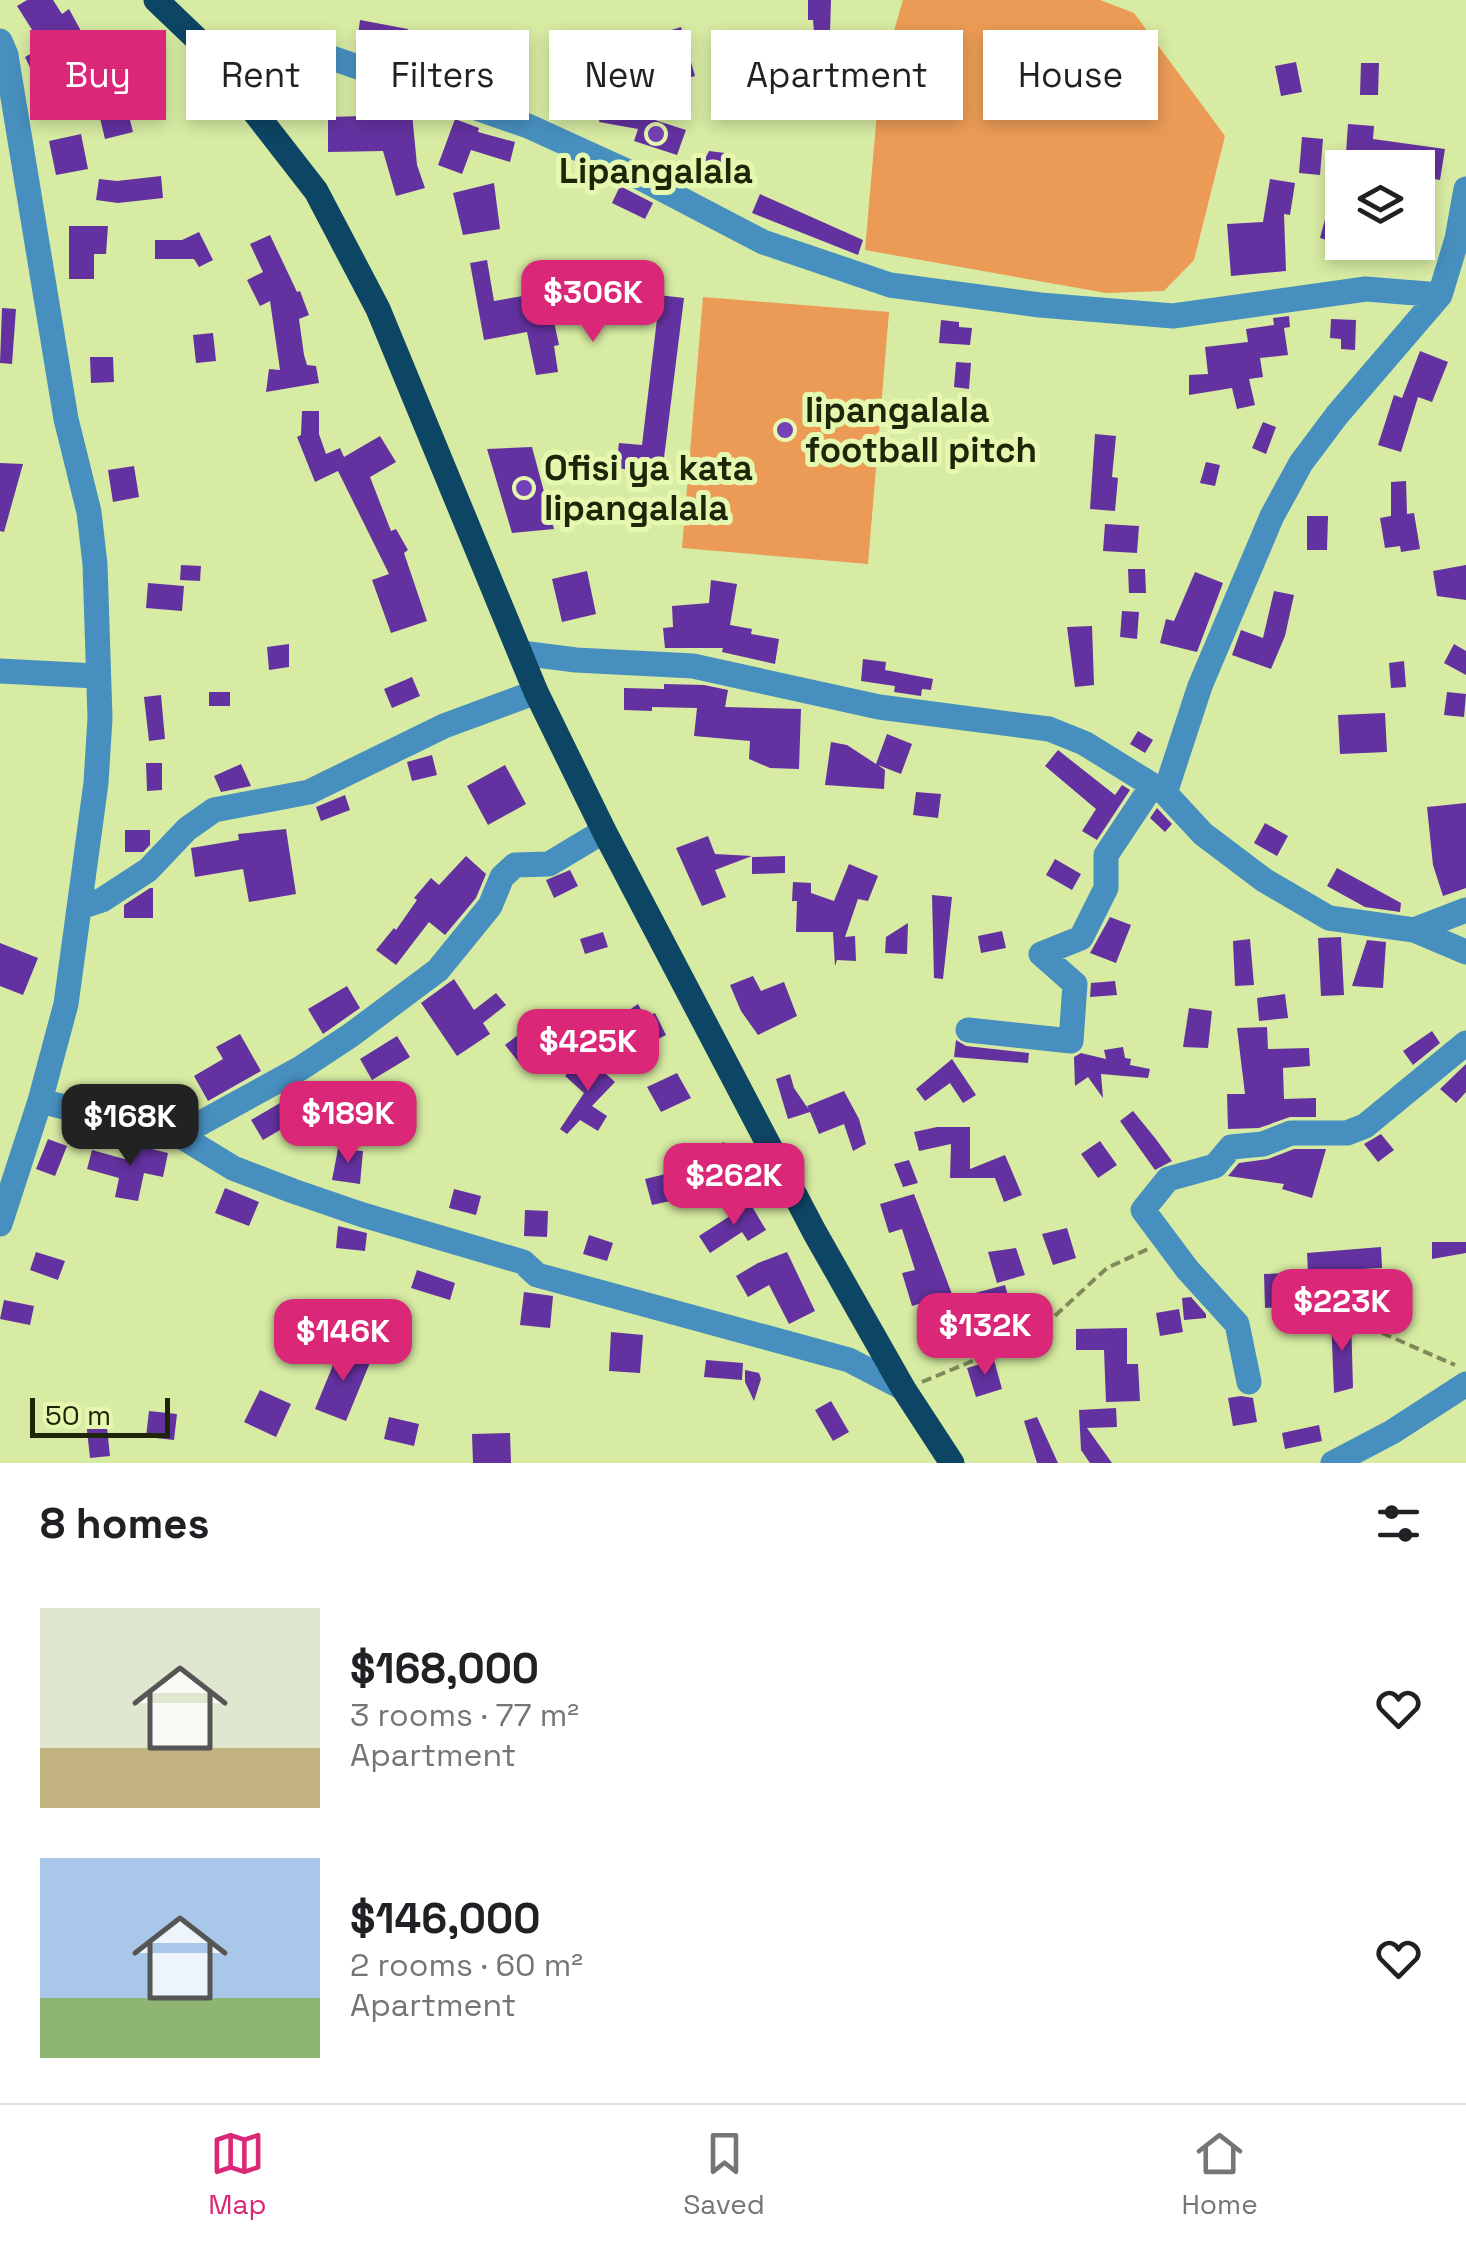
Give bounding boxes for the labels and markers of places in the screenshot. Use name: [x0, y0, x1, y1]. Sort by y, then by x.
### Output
marker: Lipangalala: [645, 123, 667, 145]
place label: Lipangalala: [559, 149, 753, 193]
pin: $306K: [523, 260, 663, 345]
place label: lipangalala football pitch: [805, 388, 1037, 472]
marker: lipangalala football pitch: [774, 419, 796, 441]
place label: Ofisi ya kata lipangalala: [544, 446, 753, 530]
marker: Ofisi ya kata lipangalala: [513, 477, 535, 499]
pin: $425K: [518, 1009, 658, 1094]
pin: $189K: [278, 1081, 418, 1166]
pin: $168K: [60, 1084, 200, 1169]
pin: $262K: [664, 1143, 804, 1228]
pin: $223K: [1272, 1269, 1412, 1354]
pin: $132K: [915, 1293, 1055, 1378]
pin: $146K: [273, 1299, 413, 1384]

